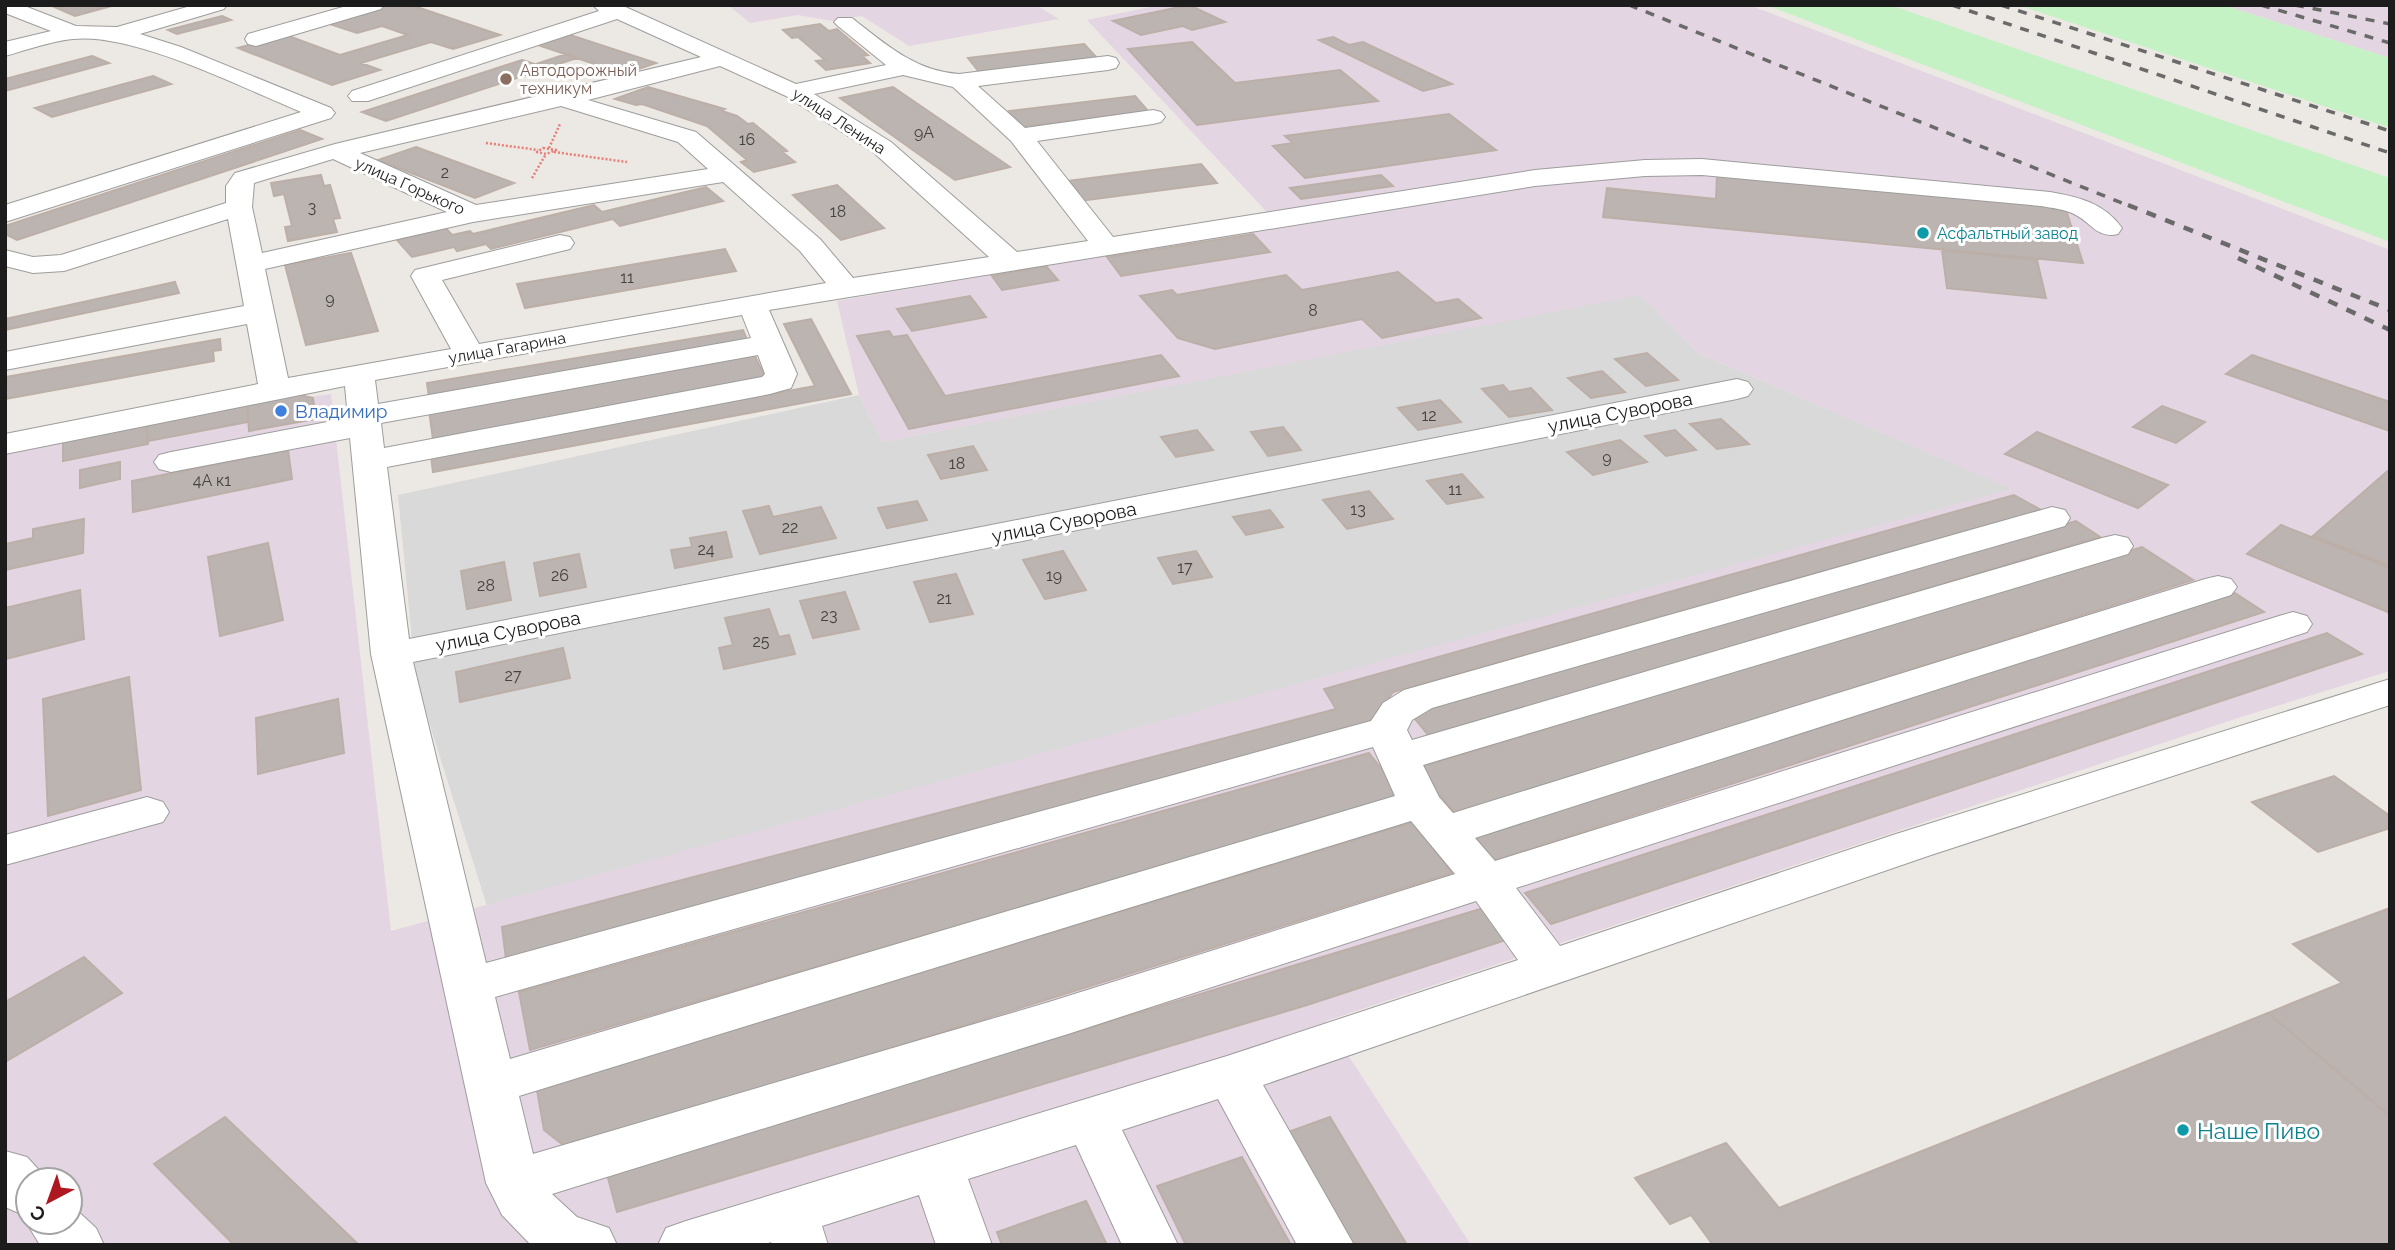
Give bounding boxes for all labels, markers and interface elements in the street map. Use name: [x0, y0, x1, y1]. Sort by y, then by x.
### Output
place label: Автодорожный техникум: [520, 61, 637, 98]
marker: Автодорожный техникум: [498, 71, 514, 87]
street label: улица Ленина: [789, 84, 889, 158]
house number: 9А: [914, 123, 934, 142]
house number: 16: [739, 130, 755, 149]
street label: улица Горького: [352, 153, 468, 219]
house number: 2: [441, 163, 449, 182]
house number: 3: [308, 198, 316, 217]
house number: 18: [830, 202, 846, 221]
place label: Асфальтный завод: [1937, 224, 2078, 243]
marker: Асфальтный завод: [1915, 225, 1931, 241]
house number: 11: [620, 268, 634, 287]
house number: 9: [325, 289, 335, 308]
house number: 8: [1308, 301, 1318, 320]
street label: улица Гагарина: [447, 328, 567, 368]
street label: улица Суворова: [1546, 387, 1694, 437]
place label: Владимир: [295, 400, 387, 422]
marker: Владимир: [273, 403, 289, 419]
house number: 12: [1421, 406, 1437, 425]
house number: 9: [1602, 448, 1612, 467]
house number: 18: [949, 454, 965, 473]
house number: 4А к1: [193, 471, 231, 490]
house number: 11: [1448, 480, 1462, 499]
street label: улица Суворова: [990, 497, 1138, 547]
house number: 13: [1350, 500, 1366, 519]
house number: 22: [782, 518, 798, 537]
house number: 24: [697, 540, 715, 559]
house number: 17: [1177, 558, 1193, 577]
house number: 26: [551, 566, 569, 585]
house number: 19: [1046, 566, 1062, 585]
house number: 28: [477, 576, 495, 595]
house number: 21: [936, 589, 952, 608]
street label: улица Суворова: [434, 606, 582, 656]
house number: 23: [821, 606, 837, 625]
house number: 25: [752, 632, 770, 651]
house number: 27: [505, 666, 522, 685]
place label: Наше Пиво: [2197, 1117, 2320, 1144]
marker: Наше Пиво: [2175, 1122, 2191, 1138]
north arrow: [14, 1166, 84, 1236]
text: С: [26, 1201, 50, 1226]

